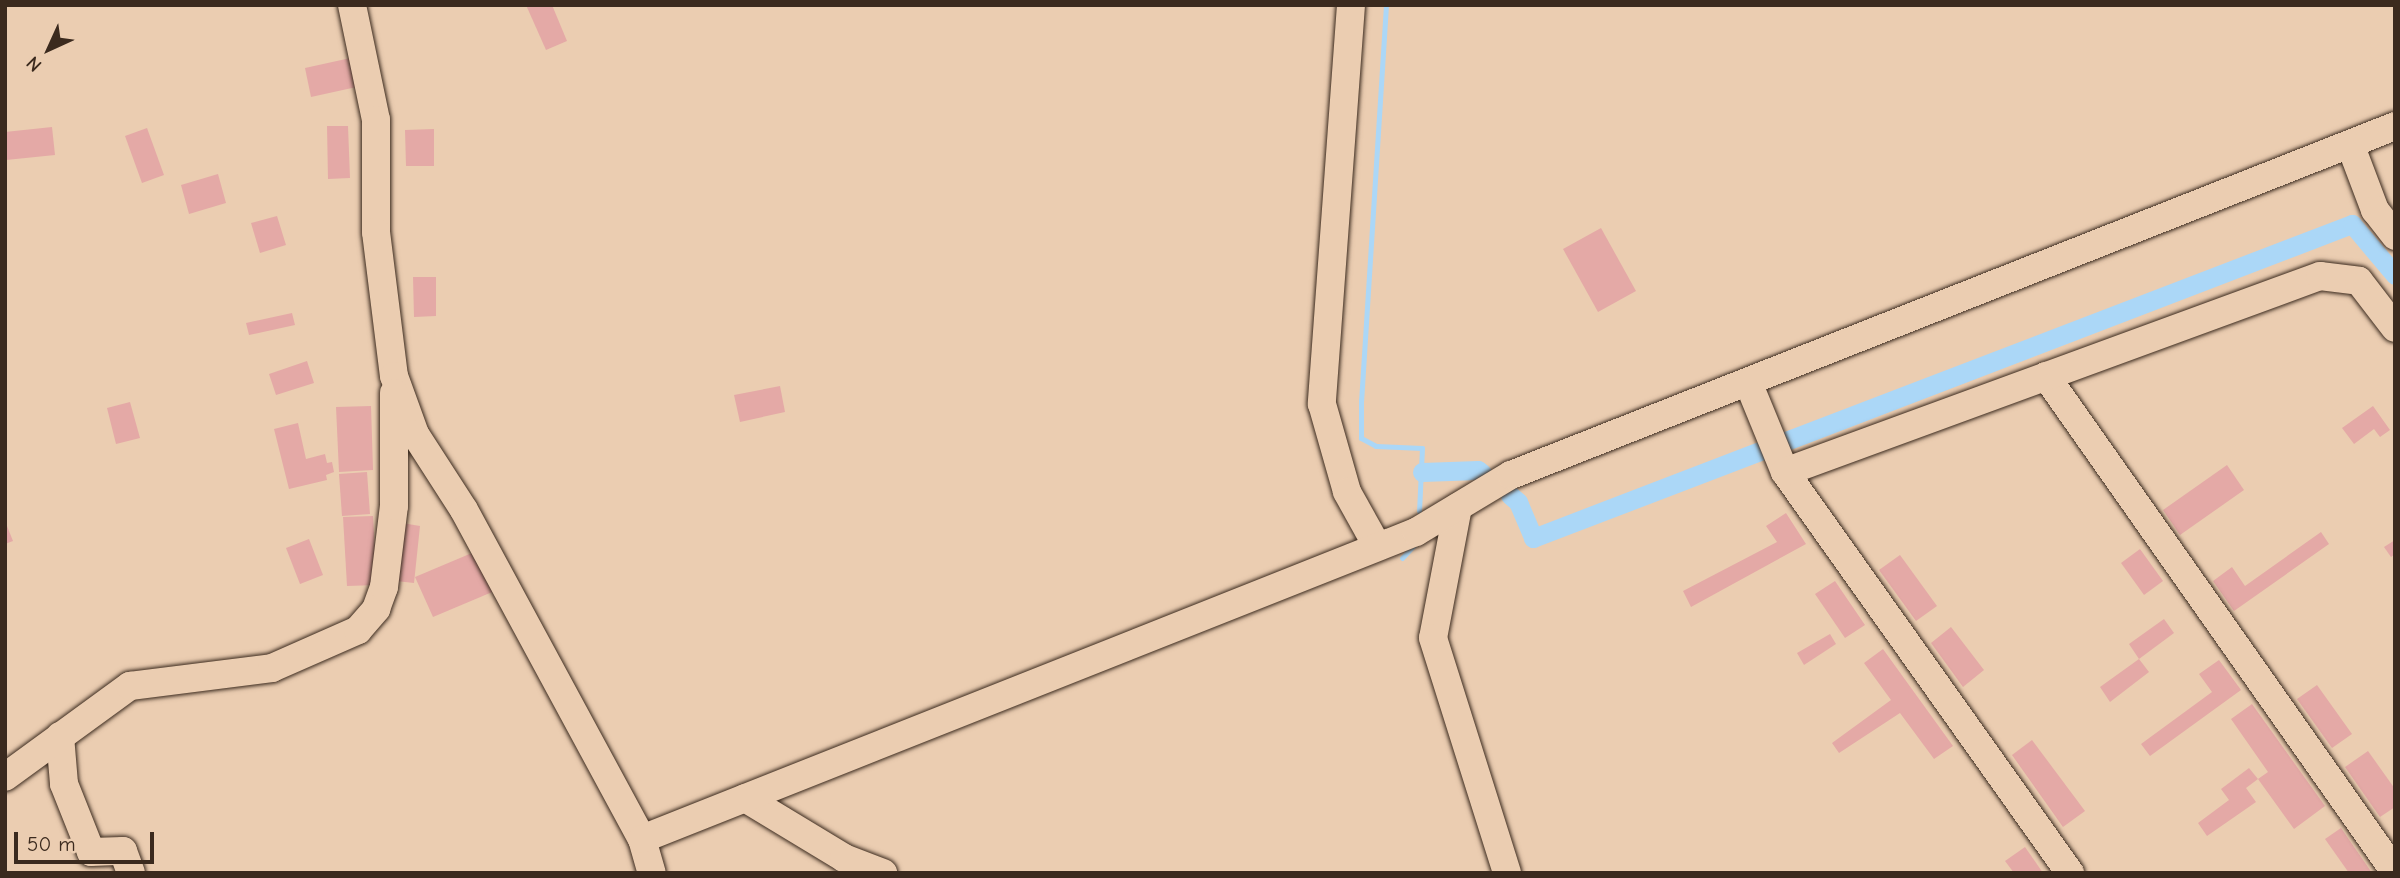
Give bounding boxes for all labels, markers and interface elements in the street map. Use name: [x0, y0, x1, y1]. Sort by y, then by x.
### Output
north arrow: [14, 14, 84, 84]
text: N: [22, 52, 46, 76]
scale bar: [18, 818, 158, 862]
text: 50 m: [27, 832, 76, 856]

